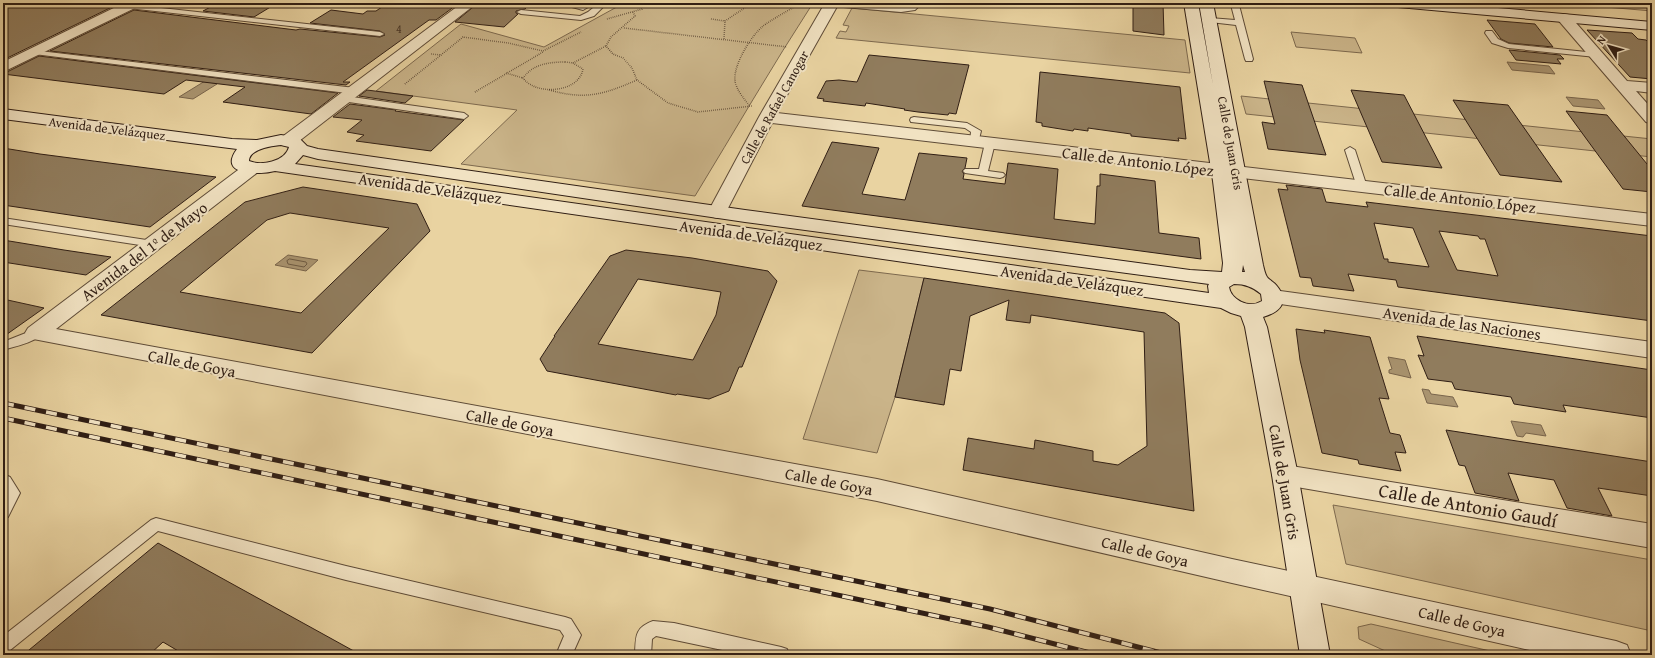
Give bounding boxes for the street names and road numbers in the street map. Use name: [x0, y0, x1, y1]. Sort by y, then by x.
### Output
street label: Calle de Rafael Canogar: [735, 47, 814, 167]
street label: Calle de Juan Gris: [1213, 95, 1248, 191]
street label: Avenida de Velázquez: [48, 112, 167, 145]
street label: Calle de Antonio López: [1061, 140, 1215, 182]
street label: Avenida de Velázquez: [357, 166, 503, 210]
street label: Calle de Antonio López: [1383, 177, 1537, 219]
street label: Avenida del 1º de Mayo: [76, 195, 212, 307]
street label: Avenida de Velázquez: [678, 213, 824, 257]
street label: Avenida de Velázquez: [999, 258, 1145, 302]
street label: Avenida de las Naciones: [1381, 300, 1543, 346]
street label: Calle de Goya: [146, 343, 238, 383]
street label: Calle de Goya: [464, 402, 556, 442]
street label: Calle de Juan Gris: [1263, 423, 1307, 541]
street label: Calle de Goya: [783, 461, 875, 501]
street label: Calle de Antonio Gaudí: [1377, 476, 1560, 535]
street label: Calle de Goya: [1099, 529, 1191, 573]
street label: Calle de Goya: [1416, 599, 1508, 643]

